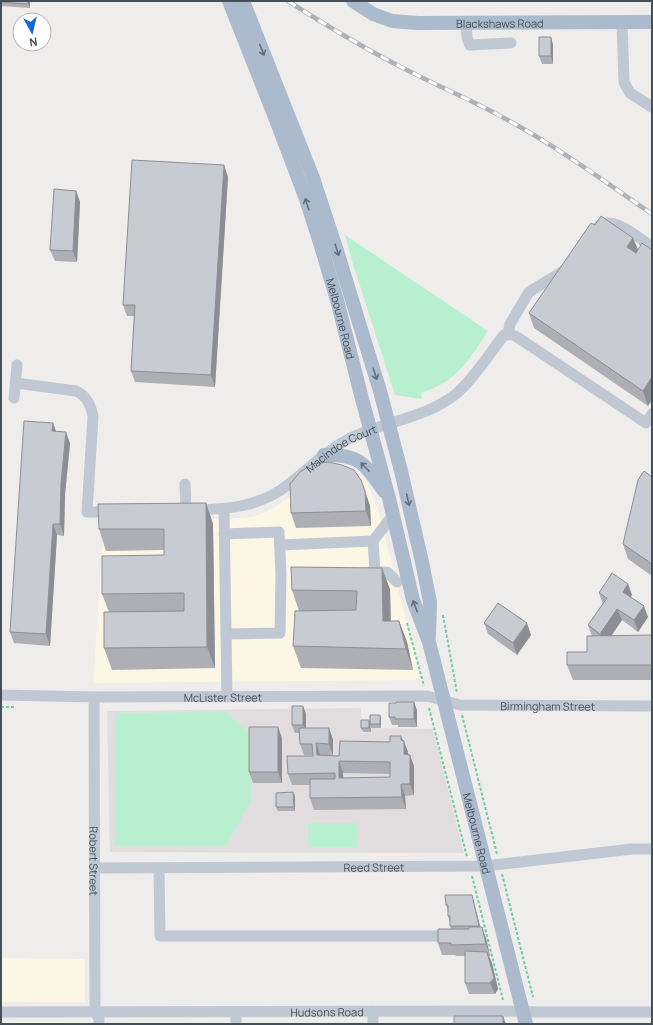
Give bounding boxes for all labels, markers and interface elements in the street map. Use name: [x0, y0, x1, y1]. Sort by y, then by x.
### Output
north arrow: [12, 12, 52, 52]
street label: Blackshaws Road: [456, 15, 544, 30]
text: N: [28, 34, 38, 50]
one-way arrow: [259, 43, 267, 55]
one-way arrow: [303, 197, 310, 210]
one-way arrow: [334, 243, 341, 256]
street label: Melbourne Road: [323, 276, 359, 360]
one-way arrow: [372, 367, 379, 380]
street label: Macindoe Court: [302, 421, 378, 475]
one-way arrow: [360, 462, 370, 472]
one-way arrow: [404, 493, 412, 506]
one-way arrow: [410, 600, 418, 612]
street label: McLister Street: [184, 689, 262, 704]
street label: Birmingham Street: [500, 698, 595, 713]
street label: Melbourne Road: [460, 791, 495, 875]
street label: Robert Street: [87, 826, 102, 896]
street label: Reed Street: [344, 859, 404, 874]
street label: Hudsons Road: [290, 1004, 364, 1019]

